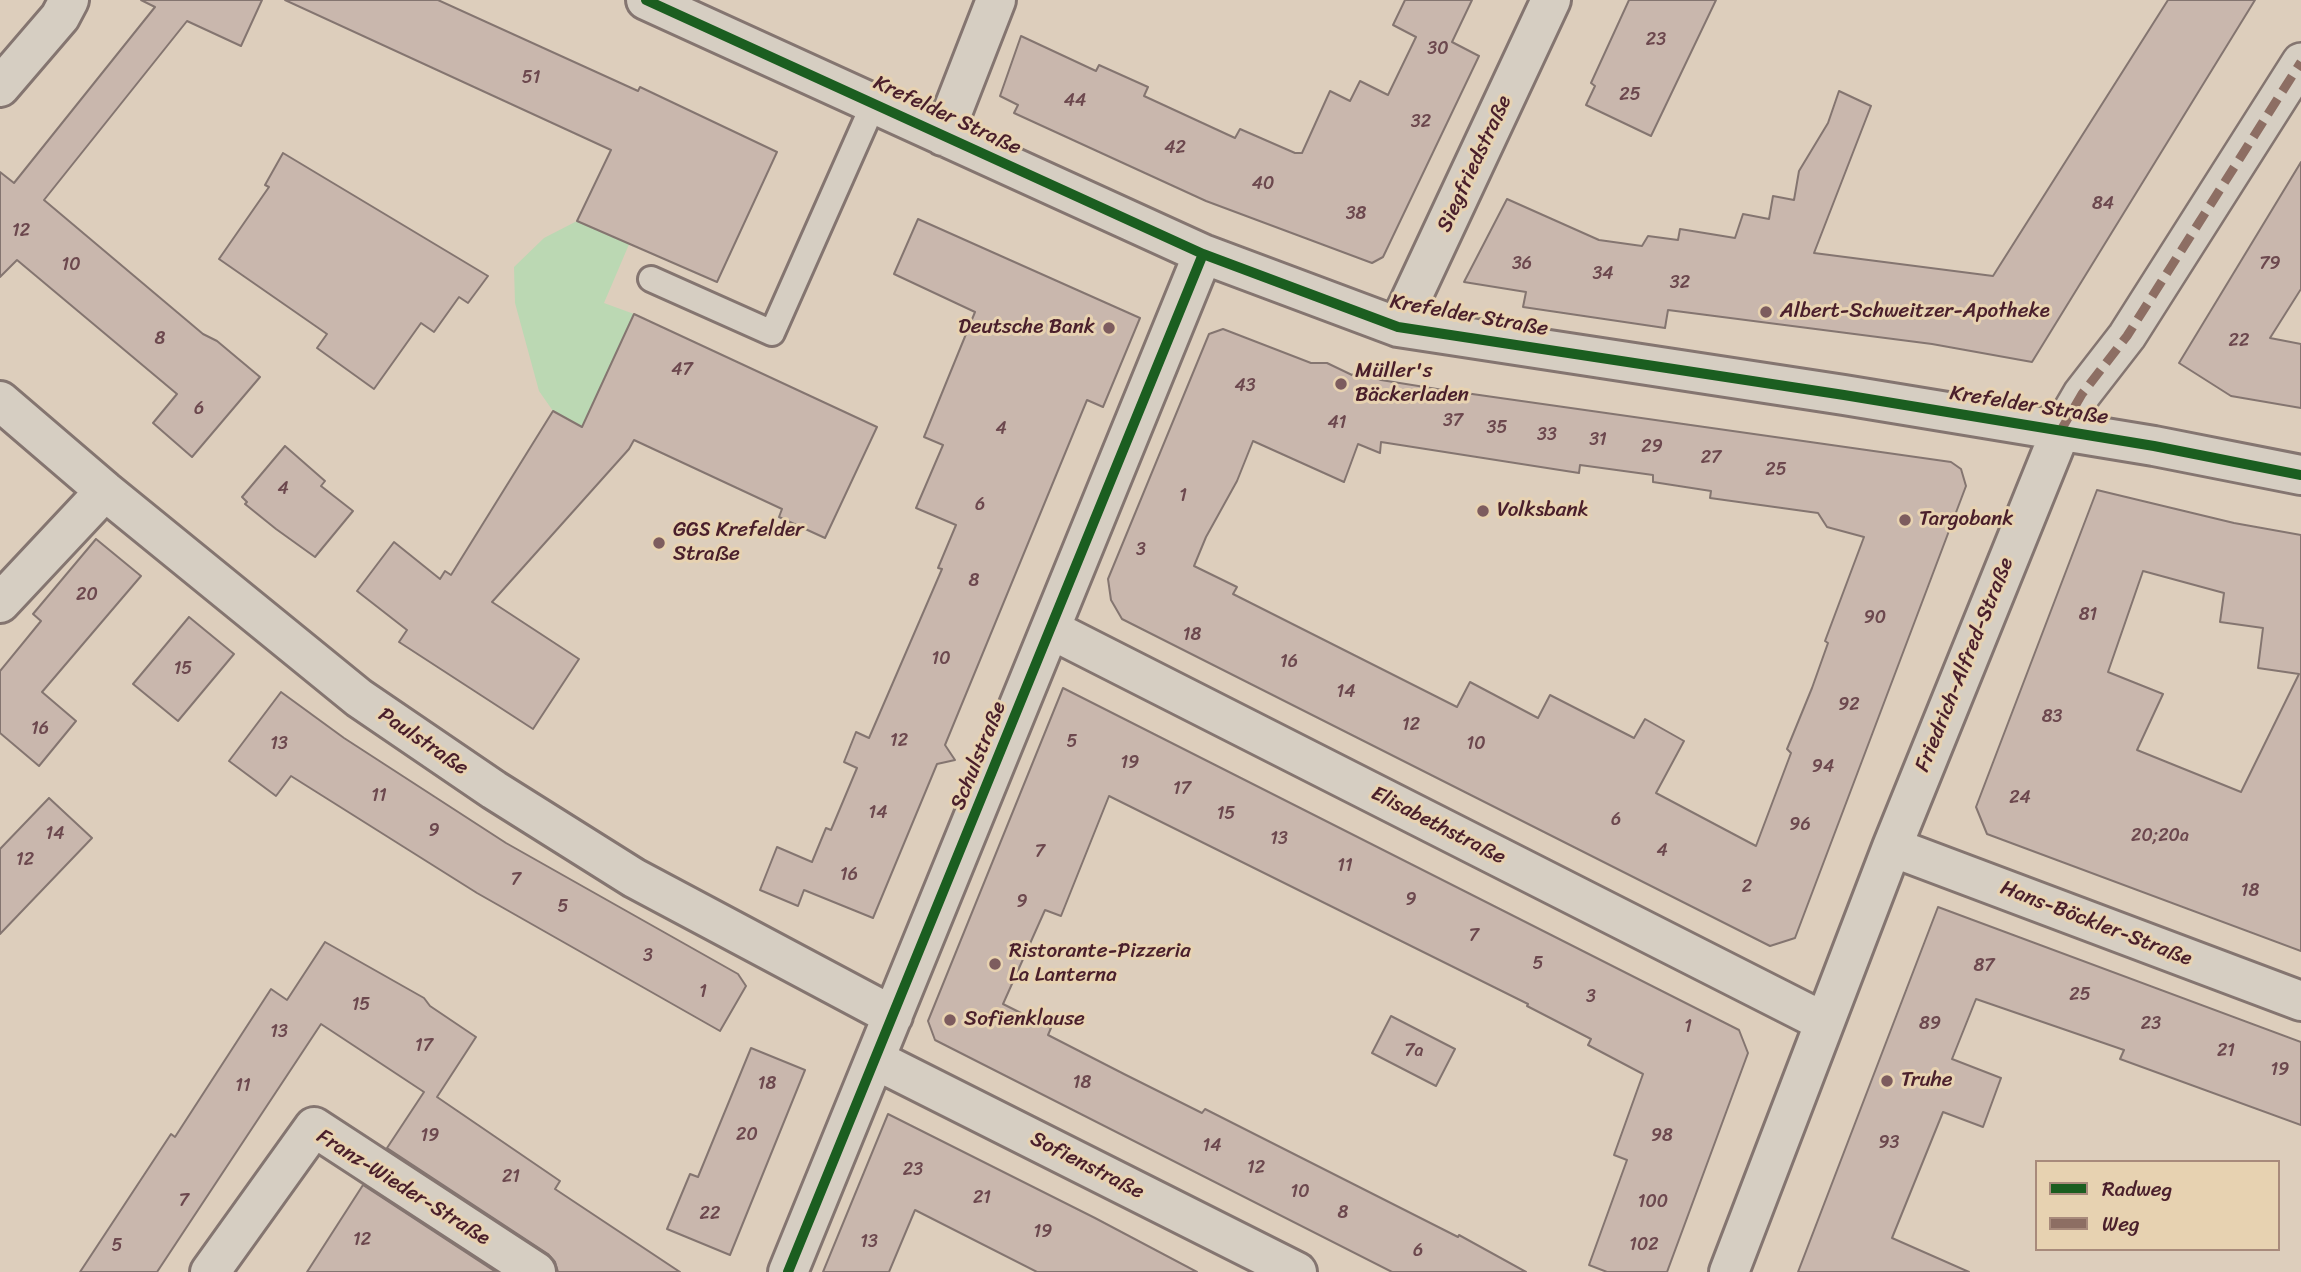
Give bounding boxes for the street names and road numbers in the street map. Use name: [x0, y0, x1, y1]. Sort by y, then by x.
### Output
street label: Krefelder Straße: [869, 71, 1025, 161]
street label: Siegfriedstraße: [1432, 92, 1518, 236]
street label: Krefelder Straße: [1388, 290, 1550, 342]
street label: Krefelder Straße: [1948, 381, 2110, 431]
street label: Friedrich-Alfred-Straße: [1910, 554, 2020, 776]
street label: Schulstraße: [946, 698, 1012, 814]
street label: Paulstraße: [373, 703, 473, 781]
street label: Elisabethstraße: [1367, 781, 1509, 871]
street label: Hans-Böckler-Straße: [1997, 876, 2195, 972]
street label: Franz-Wieder-Straße: [312, 1124, 494, 1252]
street label: Sofienstraße: [1026, 1127, 1148, 1205]

